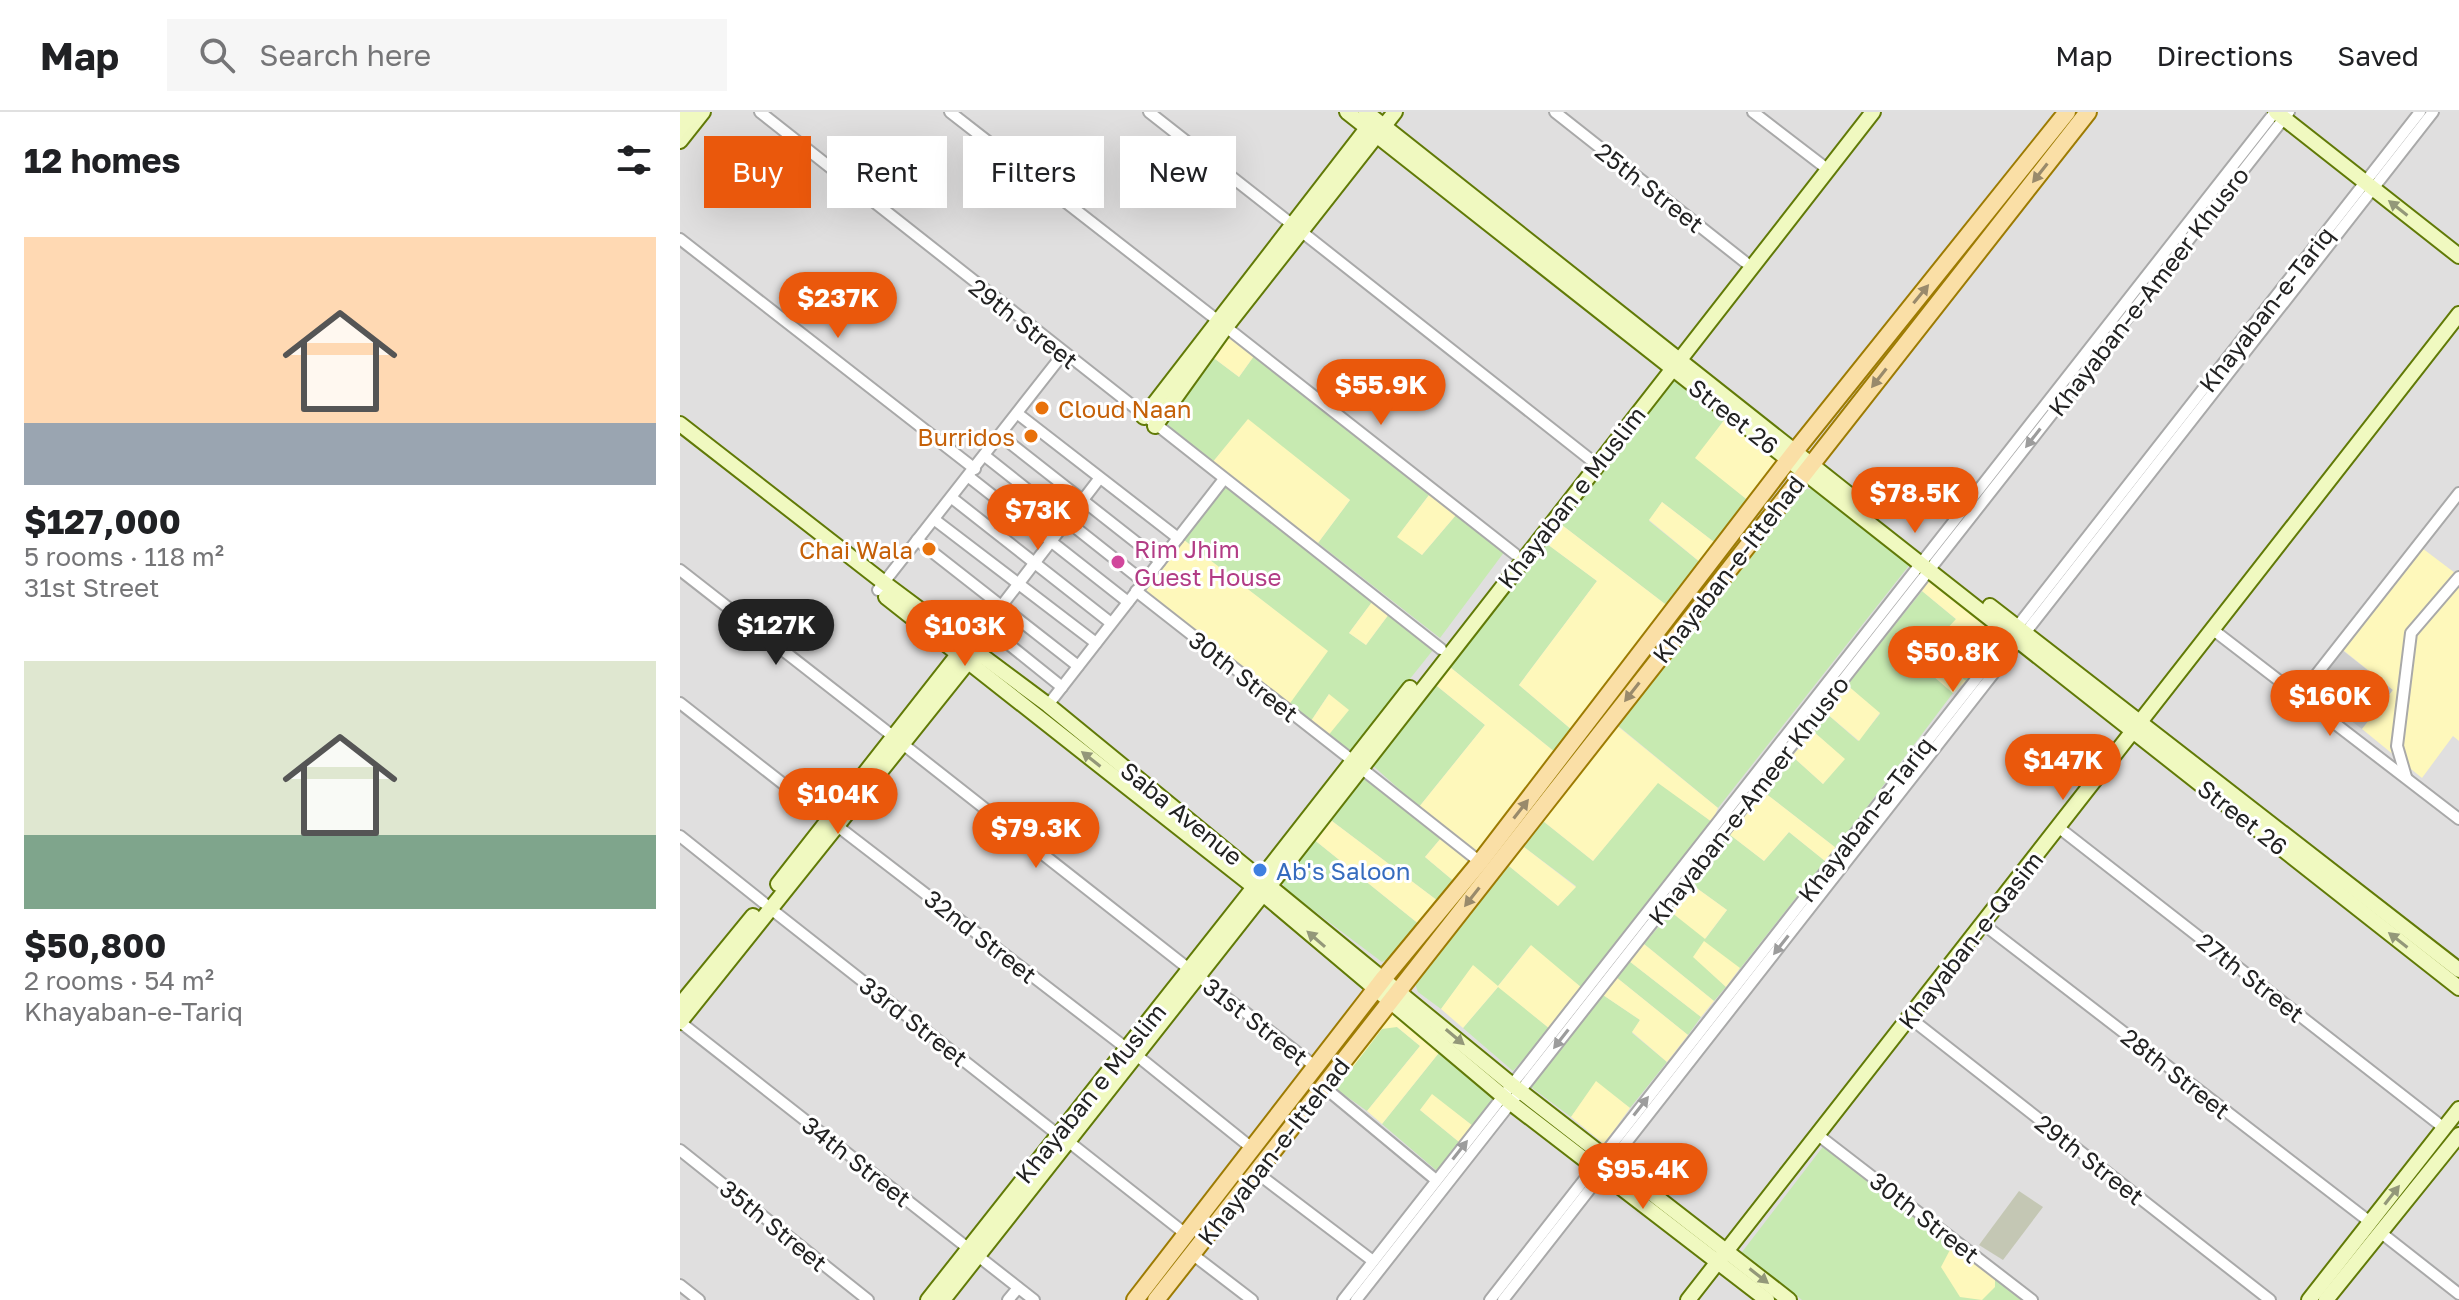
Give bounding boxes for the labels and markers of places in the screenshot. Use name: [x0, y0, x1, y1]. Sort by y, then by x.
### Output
pin: $237K: [782, 272, 894, 340]
pin: $55.9K: [1316, 359, 1446, 427]
place label: Cloud Naan: [1058, 394, 1192, 423]
marker: Cloud Naan: [1033, 399, 1051, 417]
place label: Burridos: [917, 422, 1015, 451]
marker: Burridos: [1022, 427, 1040, 445]
pin: $78.5K: [1850, 467, 1980, 535]
pin: $73K: [991, 484, 1085, 552]
place label: Rim Jhim Guest House: [1134, 534, 1281, 591]
place label: Chai Wala: [799, 535, 913, 564]
marker: Chai Wala: [920, 540, 938, 558]
marker: Rim Jhim Guest House: [1109, 553, 1127, 571]
pin: $127K: [720, 599, 832, 667]
pin: $103K: [909, 600, 1021, 668]
pin: $50.8K: [1888, 626, 2018, 694]
pin: $160K: [2274, 670, 2386, 738]
pin: $147K: [2007, 734, 2119, 802]
pin: $104K: [782, 768, 894, 836]
pin: $79.3K: [971, 802, 1101, 870]
place label: Ab's Saloon: [1276, 856, 1411, 885]
marker: Ab's Saloon: [1251, 861, 1269, 879]
pin: $95.4K: [1578, 1143, 1708, 1211]

